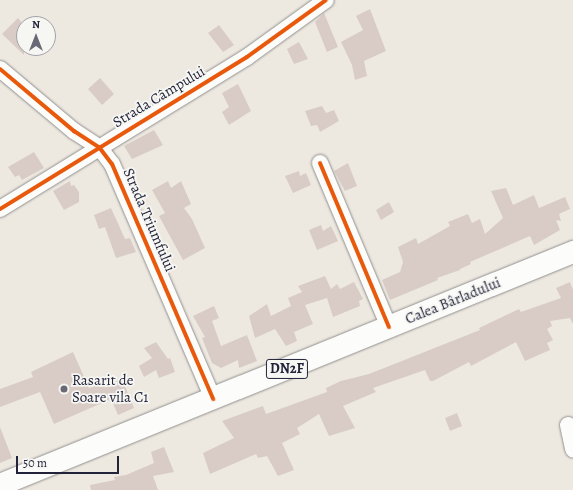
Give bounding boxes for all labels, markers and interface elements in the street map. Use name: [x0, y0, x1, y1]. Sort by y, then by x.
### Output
north arrow: [16, 16, 56, 56]
text: N: [32, 17, 40, 32]
street label: Strada Câmpului: [110, 62, 208, 132]
street label: Strada Triumfului: [119, 165, 179, 275]
street label: Calea Bârladului: [403, 274, 503, 328]
road number: DN2F: [265, 357, 309, 381]
place label: Rasarit de Soare vila C1: [72, 371, 148, 406]
marker: Rasarit de Soare vila C1: [59, 384, 69, 394]
scale bar: [18, 448, 121, 474]
text: 50 m: [23, 455, 47, 471]

